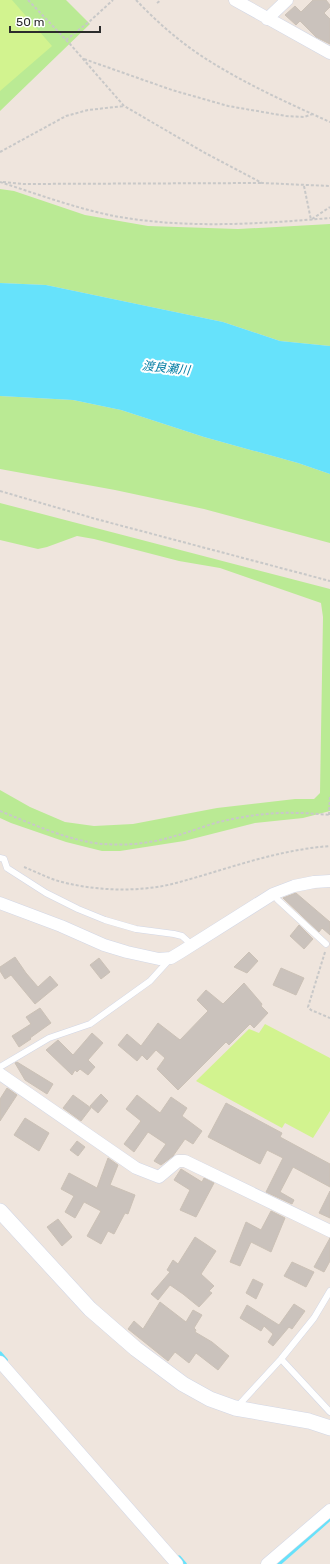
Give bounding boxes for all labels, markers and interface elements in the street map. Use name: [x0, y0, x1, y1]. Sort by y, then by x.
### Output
scale bar: [10, 8, 100, 34]
text: 50 m: [16, 15, 44, 29]
water label: 渡良瀬川: [141, 359, 193, 378]

